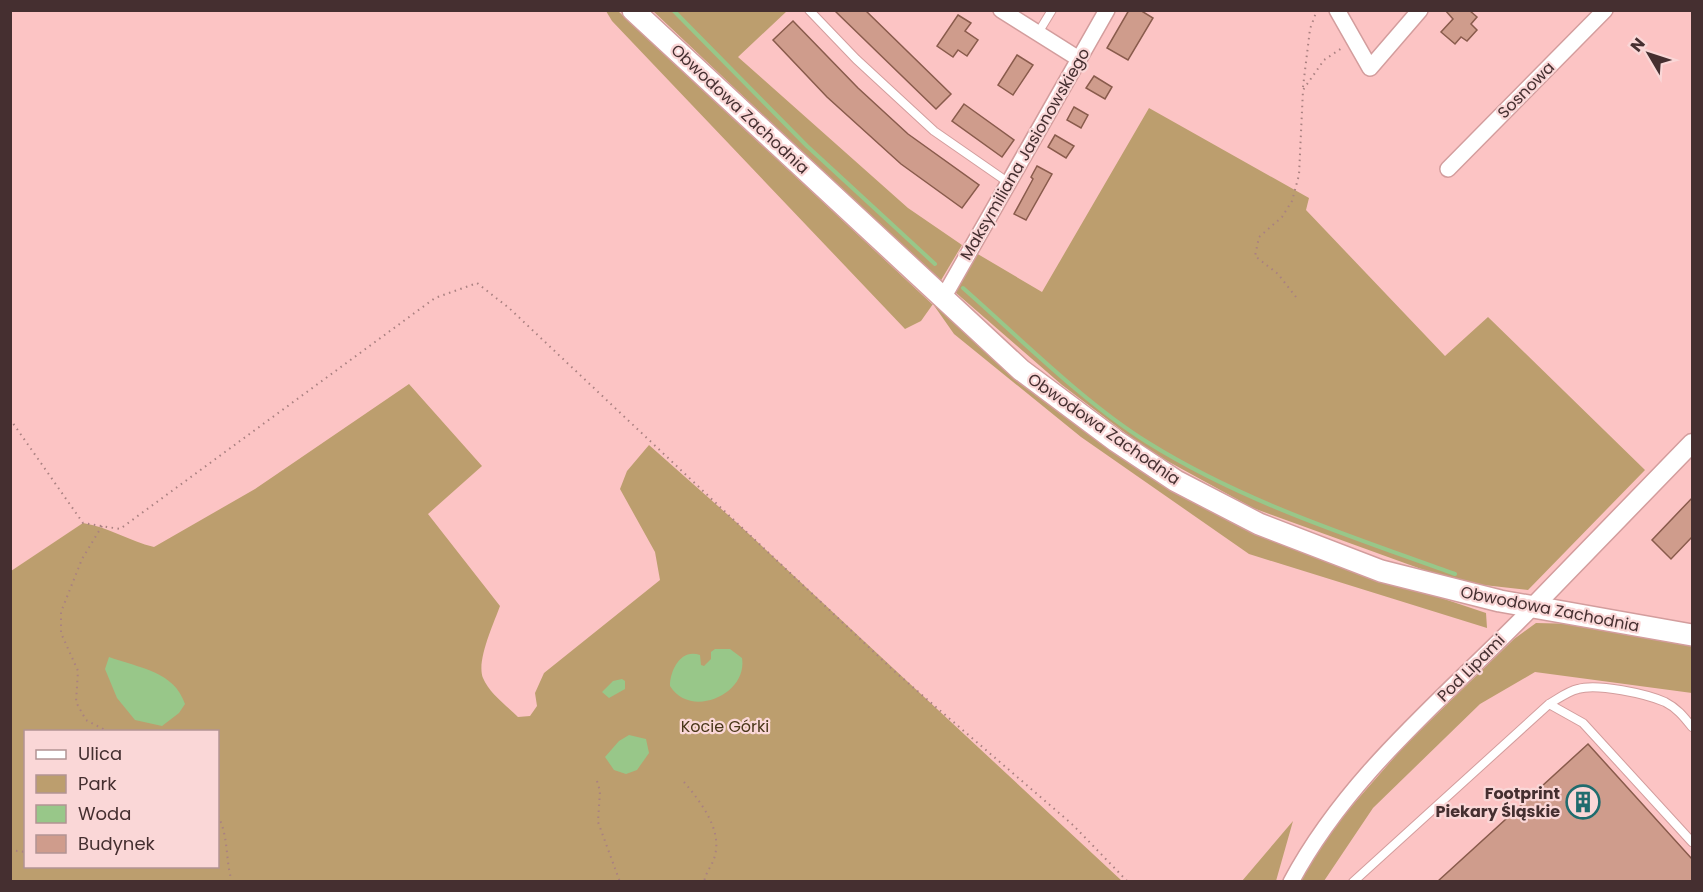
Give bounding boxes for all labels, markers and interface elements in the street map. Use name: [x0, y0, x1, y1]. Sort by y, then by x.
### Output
north arrow: [1619, 24, 1679, 84]
text: N: [1625, 33, 1650, 57]
street label: Obwodowa Zachodnia: [666, 39, 814, 179]
street label: Maksymiliana Jasionowskiego: [955, 44, 1095, 264]
street label: Sosnowa: [1492, 56, 1560, 124]
street label: Obwodowa Zachodnia: [1023, 368, 1185, 490]
street label: Obwodowa Zachodnia: [1459, 580, 1641, 638]
street label: Pod Lipami: [1432, 629, 1510, 707]
park label: Kocie Górki: [681, 715, 769, 738]
legend: [24, 730, 219, 868]
text: Ulica: [78, 741, 122, 766]
text: Park: [78, 771, 117, 796]
place label: Footprint Piekary Śląskie: [1436, 782, 1560, 823]
building icon: Footprint Piekary Śląskie: [1565, 784, 1601, 820]
text: Woda: [78, 801, 131, 826]
text: Budynek: [78, 831, 156, 856]

